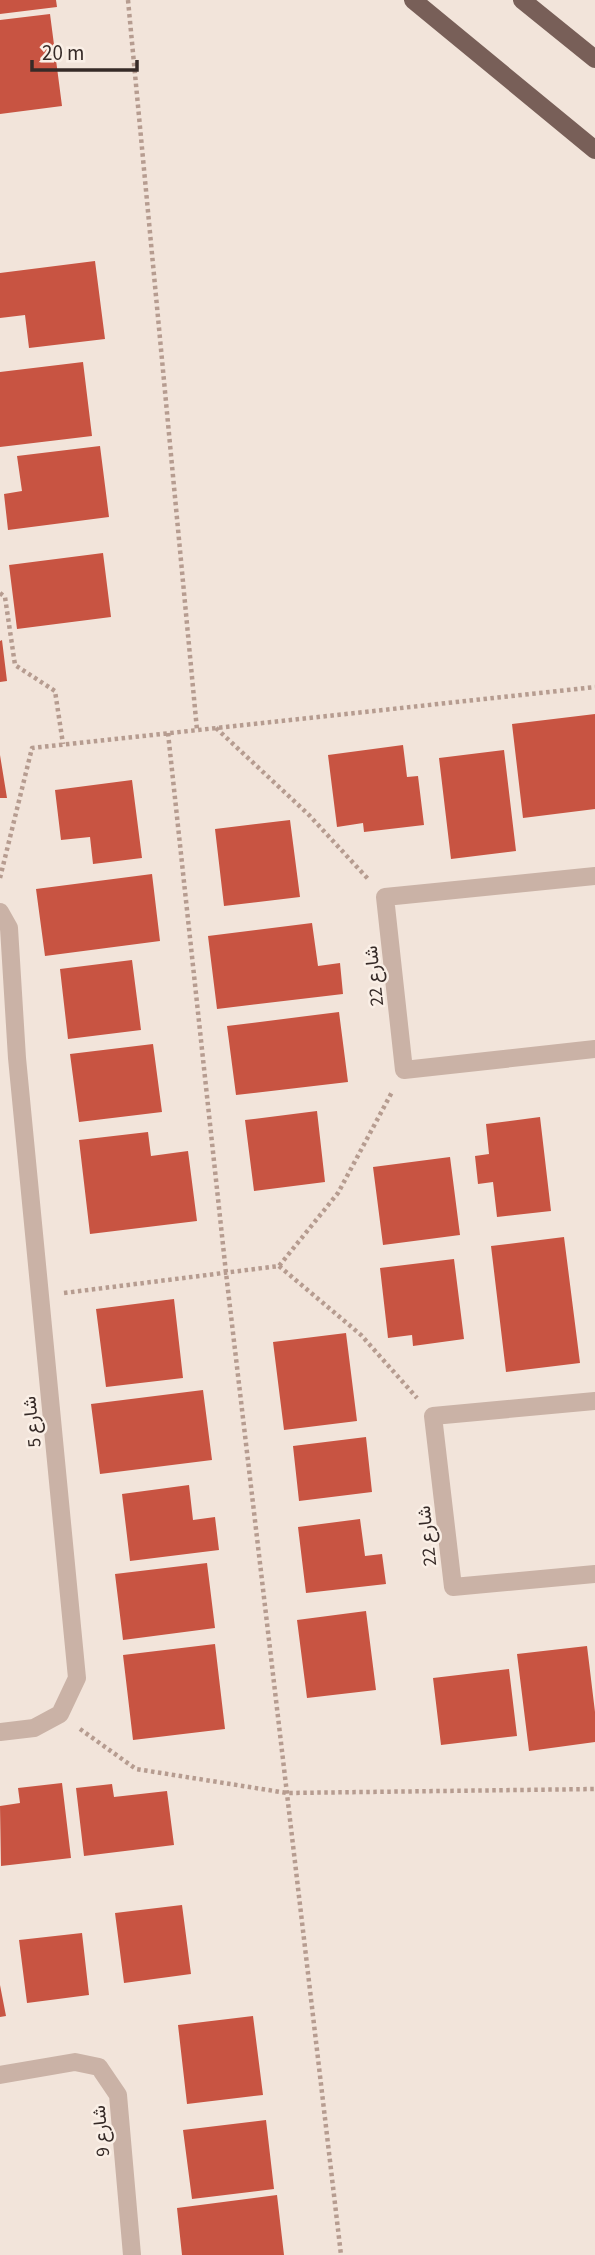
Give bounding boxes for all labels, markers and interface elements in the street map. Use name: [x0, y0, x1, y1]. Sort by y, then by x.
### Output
scale bar: [32, 28, 136, 72]
text: 20 m: [42, 38, 84, 68]
street label: شارع 22: [358, 944, 391, 1008]
street label: شارع 5: [16, 1395, 49, 1449]
street label: شارع 22: [411, 1504, 444, 1568]
street label: شارع 9: [86, 2104, 117, 2158]

